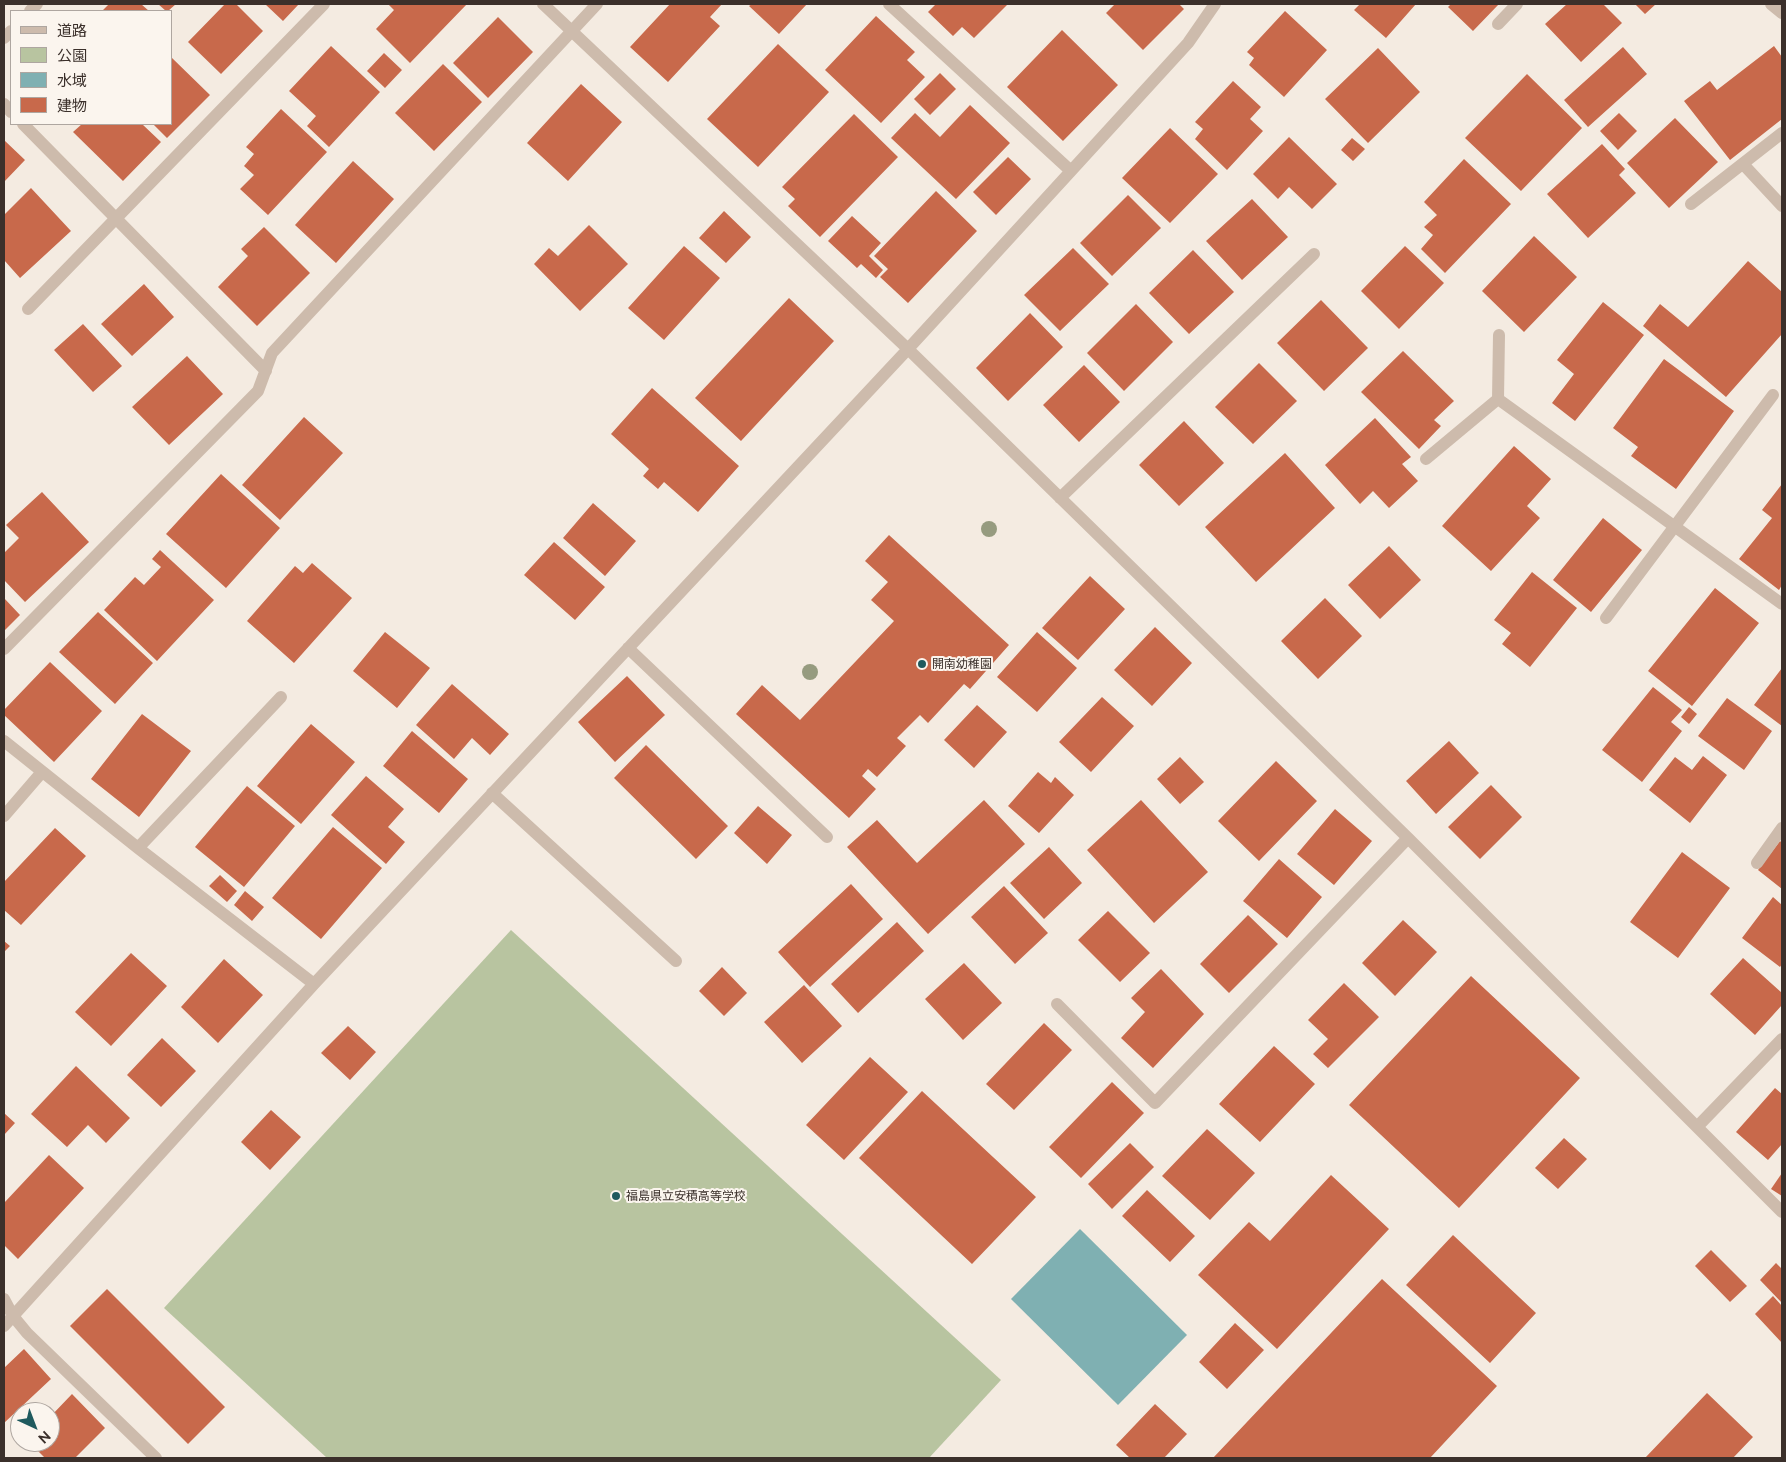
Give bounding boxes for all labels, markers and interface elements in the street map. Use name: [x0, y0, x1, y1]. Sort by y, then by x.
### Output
legend: [10, 10, 172, 125]
text: 道路: [57, 22, 87, 40]
text: 公園: [57, 47, 87, 65]
text: 水域: [57, 72, 87, 90]
text: 建物: [57, 97, 87, 115]
place label: 開南幼稚園: [932, 657, 992, 671]
marker: 開南幼稚園: [916, 658, 928, 670]
place label: 福島県立安積高等学校: [626, 1189, 746, 1203]
marker: 福島県立安積高等学校: [610, 1190, 622, 1202]
north arrow: [10, 1402, 60, 1452]
text: N: [35, 1428, 54, 1447]

